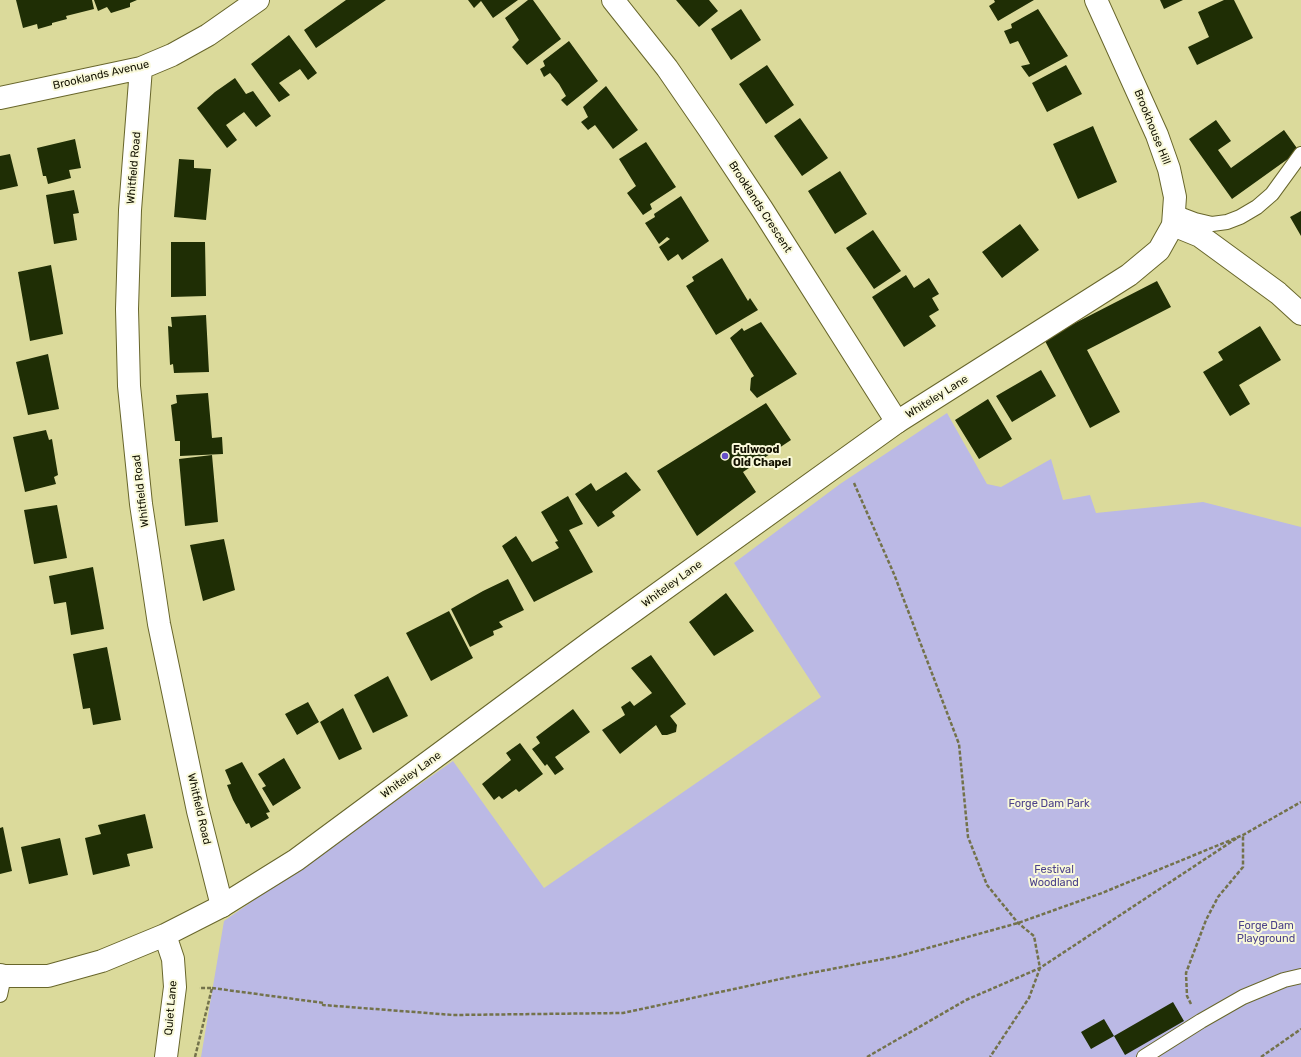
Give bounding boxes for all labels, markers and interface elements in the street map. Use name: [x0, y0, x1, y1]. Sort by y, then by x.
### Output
street label: Brooklands Avenue: [52, 57, 150, 93]
street label: Brookhouse Hill: [1131, 88, 1173, 166]
street label: Whitfield Road: [124, 131, 144, 205]
street label: Brooklands Crescent: [726, 159, 794, 255]
street label: Whiteley Lane: [903, 373, 971, 421]
place label: Fulwood Old Chapel: [733, 443, 791, 469]
marker: Fulwood Old Chapel: [720, 451, 730, 461]
street label: Whitfield Road: [130, 454, 152, 528]
street label: Whiteley Lane: [639, 558, 705, 610]
street label: Whiteley Lane: [378, 749, 444, 801]
street label: Whitfield Road: [184, 772, 214, 846]
park label: Forge Dam Park: [1008, 797, 1090, 811]
park label: Festival Woodland: [1029, 863, 1079, 889]
park label: Forge Dam Playground: [1237, 919, 1295, 945]
street label: Quiet Lane: [162, 980, 180, 1036]

